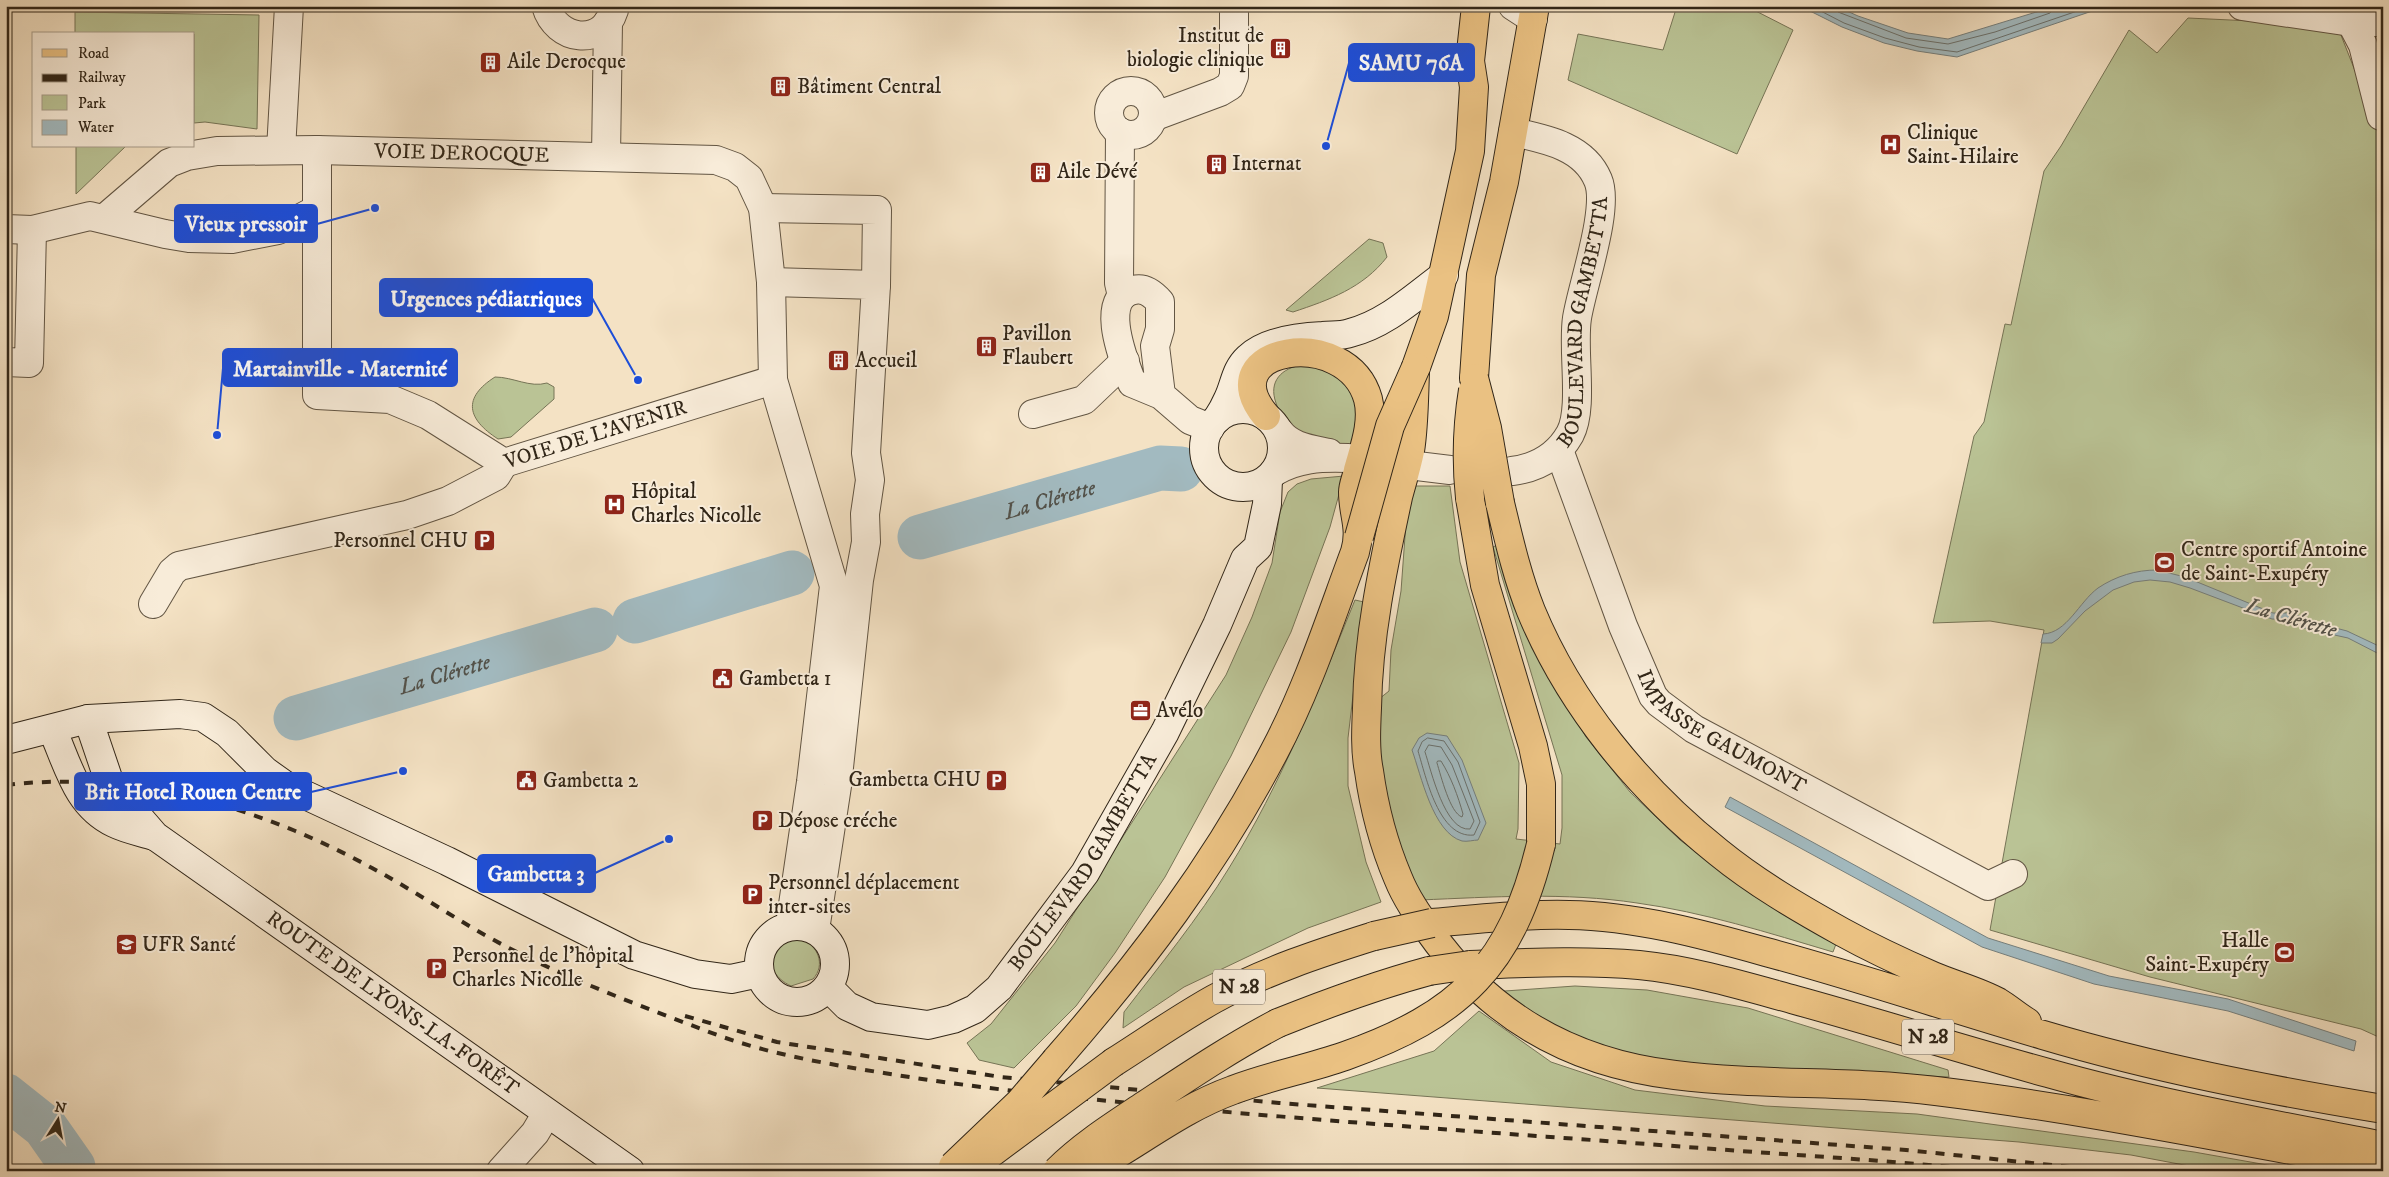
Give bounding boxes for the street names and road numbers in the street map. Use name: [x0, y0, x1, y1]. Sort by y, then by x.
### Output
street label: VOIE DEROCQUE: [373, 138, 550, 169]
street label: BOULEVARD GAMBETTA: [1552, 195, 1614, 453]
street label: VOIE DE L'AVENIR: [500, 394, 690, 475]
street label: IMPASSE GAUMONT: [1630, 666, 1811, 800]
street label: BOULEVARD GAMBETTA: [1003, 748, 1163, 977]
street label: ROUTE DE LYONS-LA-FORÊT: [261, 905, 524, 1102]
road number: N 28: [1213, 970, 1265, 1004]
road number: N 28: [1902, 1020, 1954, 1054]

